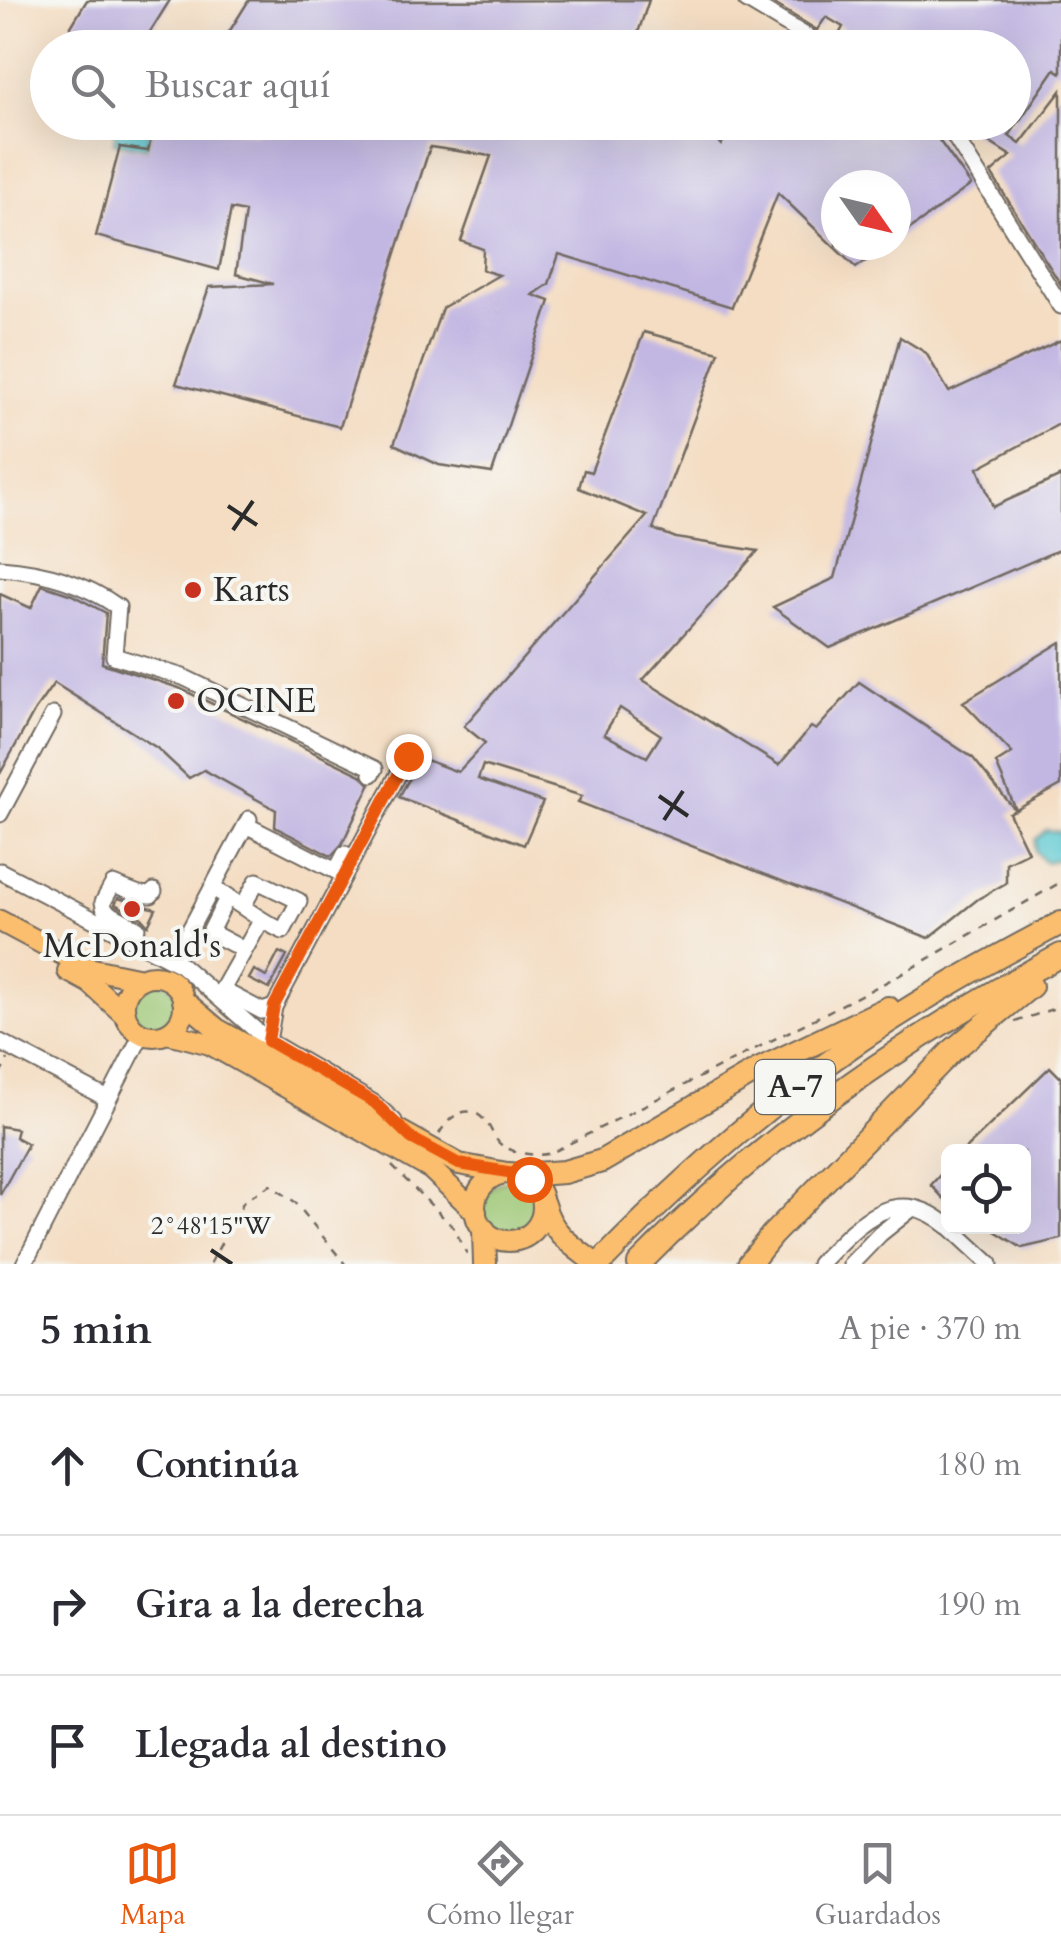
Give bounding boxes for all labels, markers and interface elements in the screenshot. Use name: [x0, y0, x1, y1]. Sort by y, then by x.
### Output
search box: [30, 30, 1031, 140]
icon: search: [65, 58, 120, 113]
text: Buscar aquí: [145, 59, 331, 111]
north arrow: [821, 170, 911, 260]
place label: Karts: [213, 566, 290, 614]
marker: Karts: [182, 579, 204, 601]
place label: OCINE: [196, 677, 316, 725]
marker: OCINE: [165, 690, 187, 712]
route end: [386, 734, 432, 780]
marker: McDonald's: [121, 898, 143, 920]
place label: McDonald's: [43, 922, 221, 970]
road number: A-7: [755, 1060, 835, 1114]
map controls: [941, 1144, 1031, 1234]
button: locate: [941, 1144, 1031, 1234]
route start: [507, 1157, 553, 1203]
text: 2°48'15"W: [151, 1209, 272, 1243]
text: 5 min: [40, 1301, 152, 1358]
text: A pie · 370 m: [839, 1307, 1021, 1351]
icon: ahead: [40, 1438, 95, 1493]
text: Continúa: [135, 1439, 299, 1491]
text: 180 m: [936, 1443, 1021, 1487]
icon: right: [40, 1578, 95, 1633]
text: Gira a la derecha: [135, 1579, 424, 1631]
text: 190 m: [936, 1583, 1021, 1627]
icon: arrive: [40, 1718, 95, 1773]
text: Llegada al destino: [135, 1719, 447, 1771]
tab: Mapa: [120, 1836, 186, 1934]
tab: Cómo llegar: [426, 1836, 574, 1934]
tab: Guardados: [815, 1836, 941, 1934]

